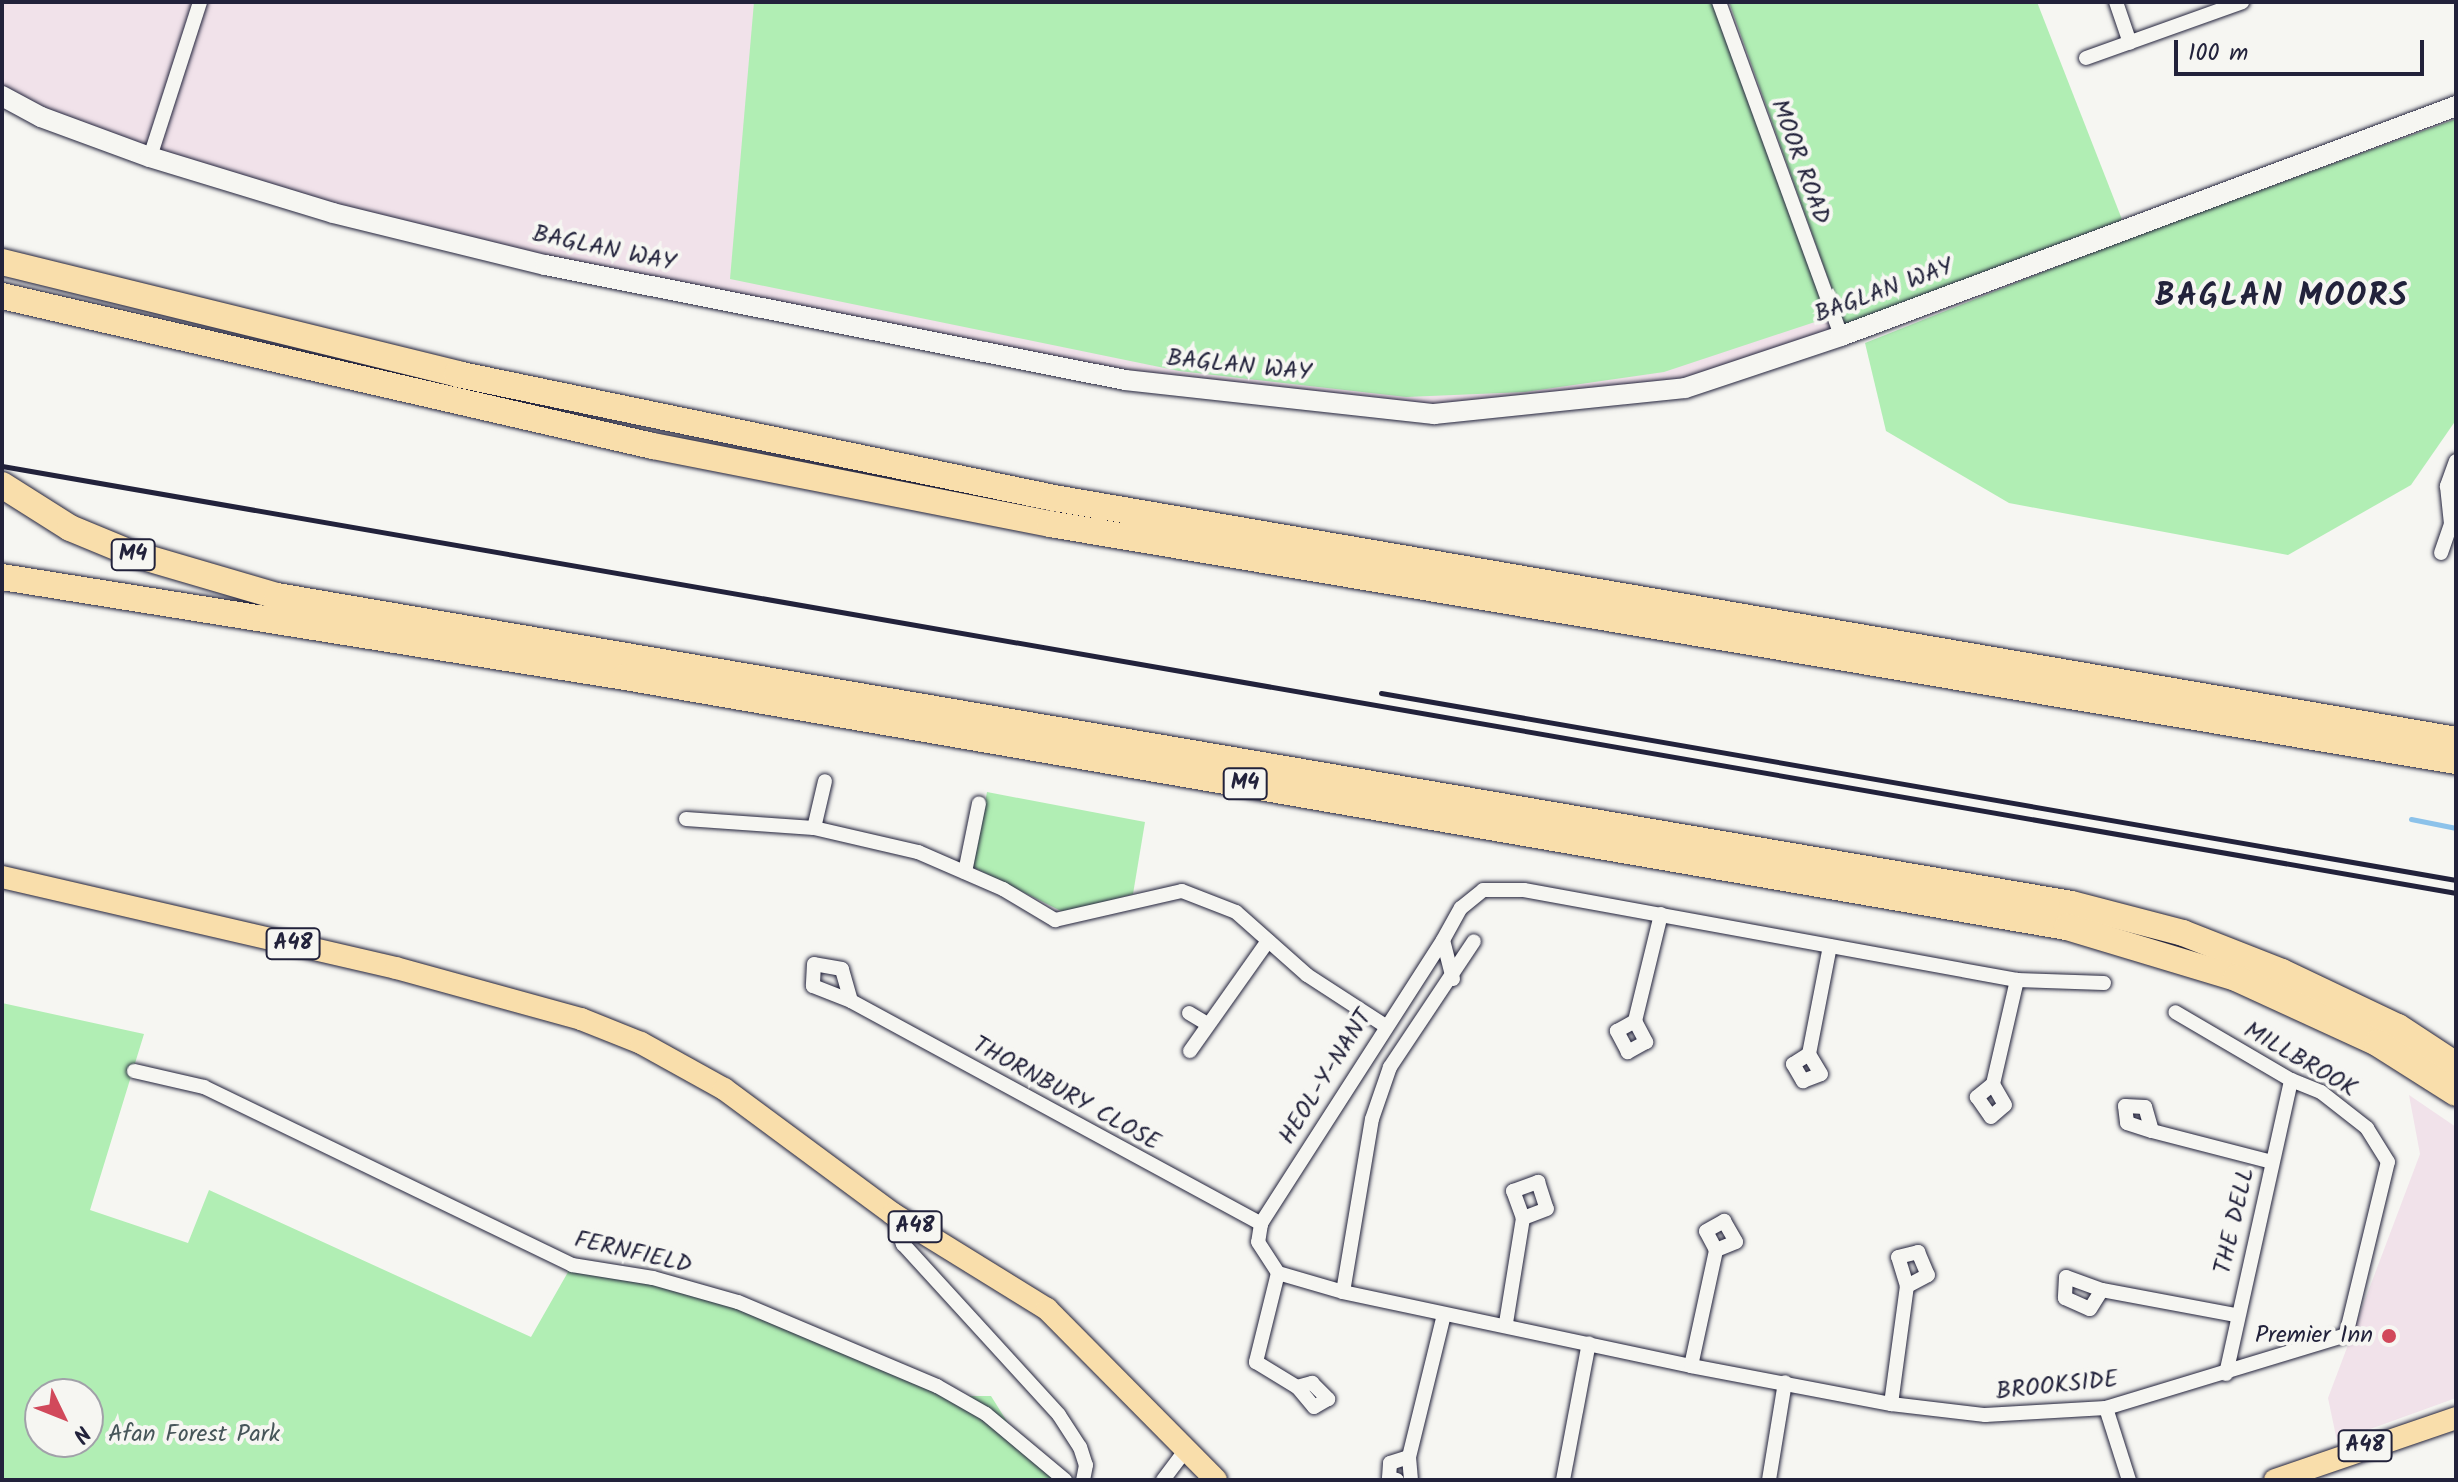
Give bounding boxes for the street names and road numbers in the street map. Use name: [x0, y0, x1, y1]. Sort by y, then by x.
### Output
street label: MOOR ROAD: [1764, 96, 1836, 228]
street label: BAGLAN WAY: [530, 220, 678, 278]
street label: BAGLAN WAY: [1811, 253, 1957, 329]
street label: BAGLAN WAY: [1165, 344, 1313, 388]
road number: M4: [109, 537, 157, 573]
road number: M4: [1221, 766, 1269, 802]
road number: A48: [265, 926, 321, 962]
street label: HEOL-Y-NANT: [1273, 1004, 1379, 1150]
street label: MILLBROOK: [2238, 1016, 2362, 1104]
street label: THORNBURY CLOSE: [967, 1031, 1165, 1157]
street label: THE DELL: [2209, 1165, 2261, 1277]
road number: A48: [887, 1209, 943, 1245]
street label: FERNFIELD: [572, 1226, 694, 1280]
street label: BROOKSIDE: [1995, 1365, 2119, 1407]
road number: A48: [2337, 1428, 2393, 1464]

